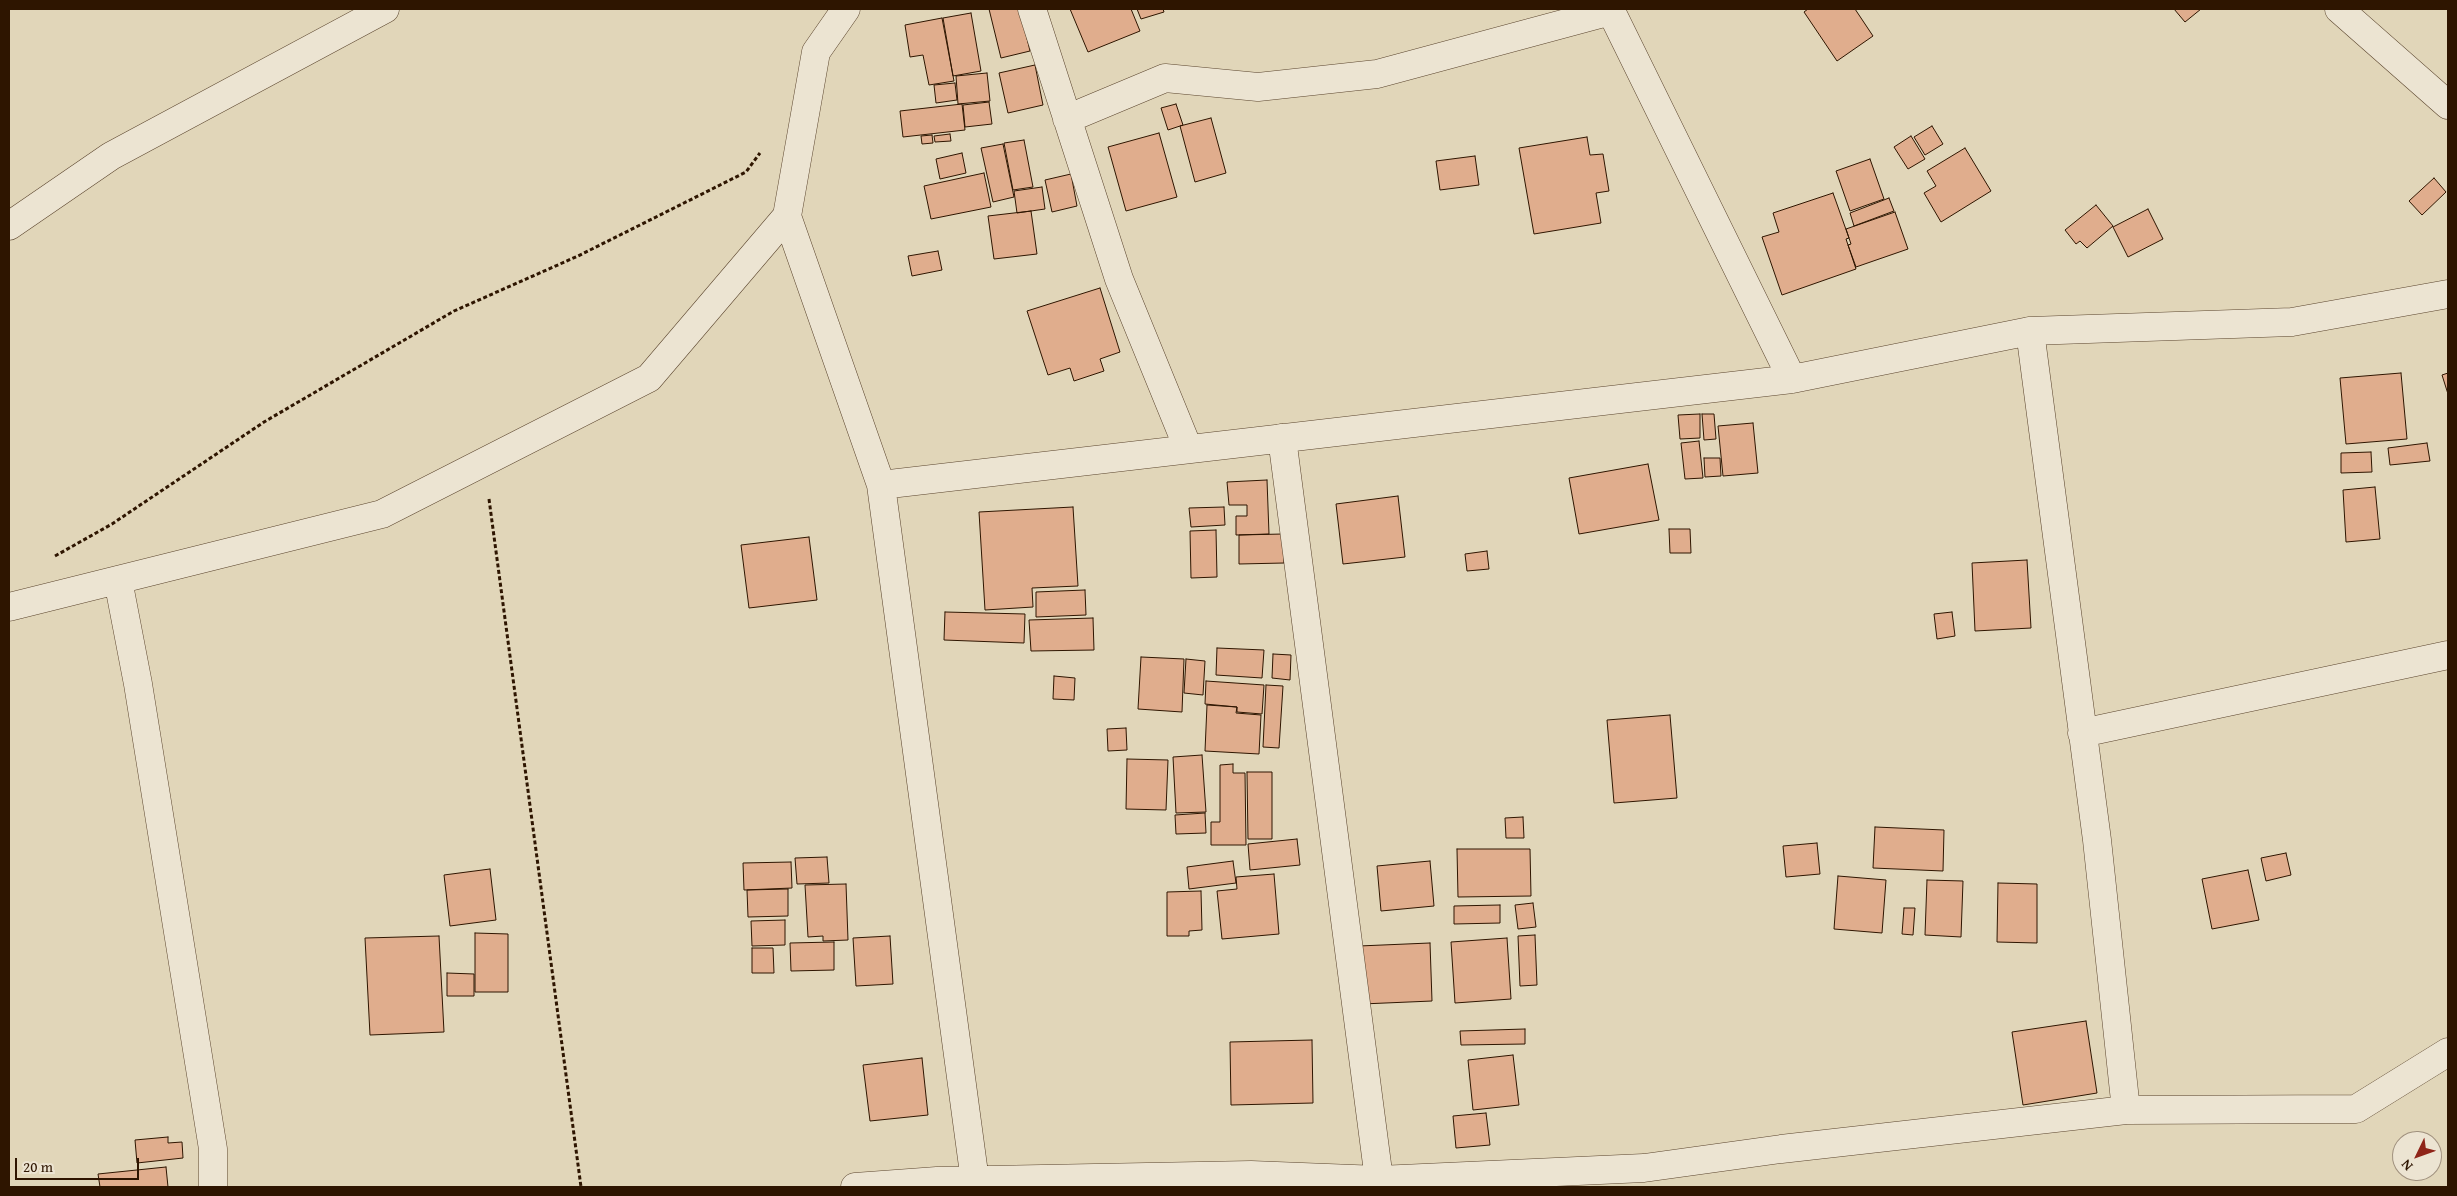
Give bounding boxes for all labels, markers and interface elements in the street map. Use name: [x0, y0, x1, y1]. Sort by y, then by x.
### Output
north arrow: [2392, 1131, 2442, 1181]
scale bar: [18, 1148, 141, 1180]
text: N: [2396, 1155, 2417, 1176]
text: 20 m: [23, 1156, 53, 1177]

